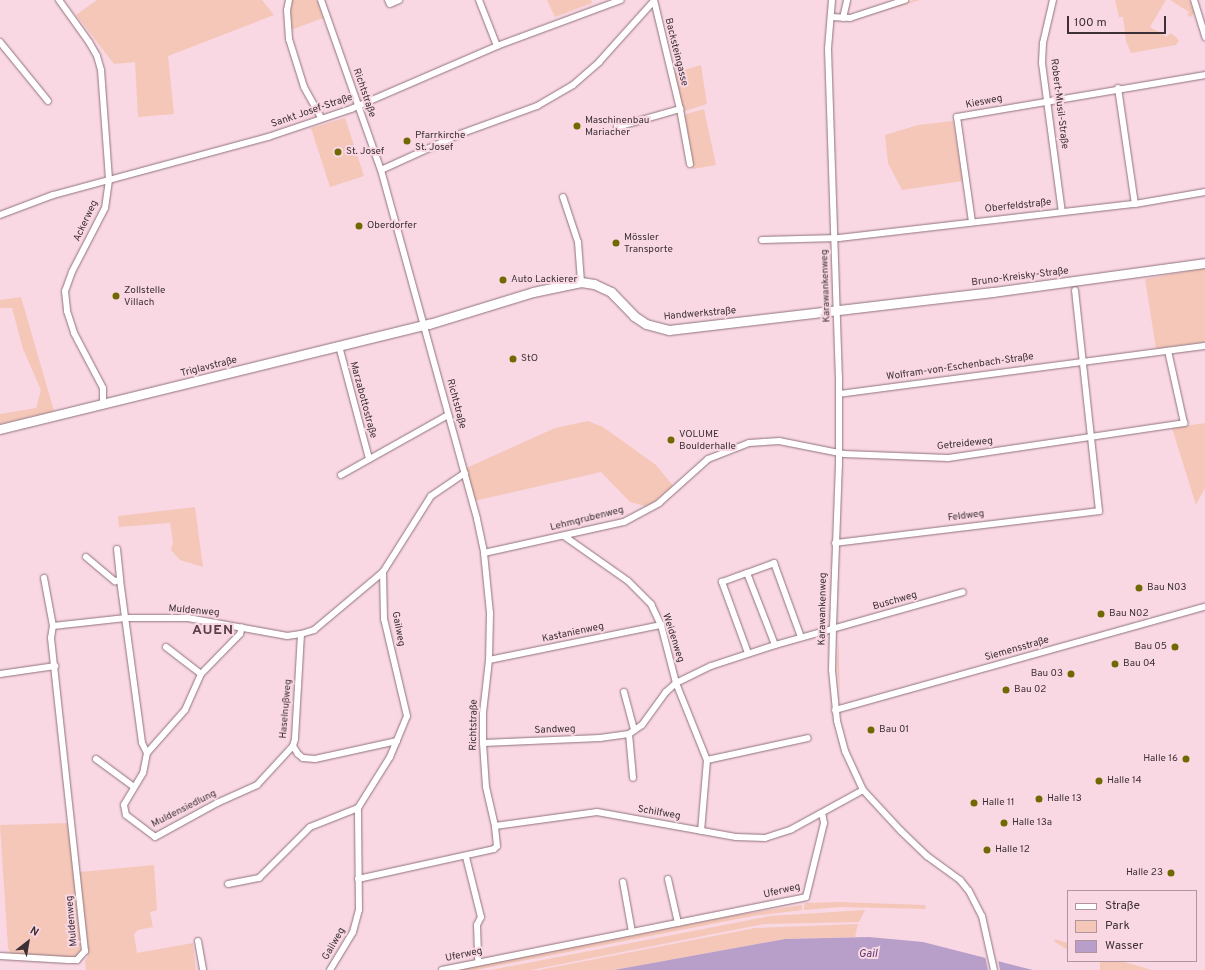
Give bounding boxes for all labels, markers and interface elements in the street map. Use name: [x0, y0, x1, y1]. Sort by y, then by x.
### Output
scale bar: [1069, 8, 1168, 34]
text: 100 m: [1074, 15, 1107, 31]
street label: Backsteingasse: [662, 17, 690, 87]
street label: Robert-Musil-Straße: [1048, 58, 1070, 150]
street label: Richtstraße: [350, 67, 378, 119]
street label: Sankt Josef-Straße: [270, 91, 354, 131]
street label: Kiesweg: [965, 93, 1003, 111]
place label: Maschinenbau Mariacher: [585, 114, 649, 138]
marker: Maschinenbau Mariacher: [572, 121, 582, 131]
place label: Pfarrkirche St. Josef: [415, 129, 465, 152]
marker: Pfarrkirche St. Josef: [402, 136, 412, 146]
place label: St. Josef: [346, 146, 384, 158]
marker: St. Josef: [333, 147, 343, 157]
street label: Oberfeldstraße: [984, 197, 1052, 215]
street label: Ackerweg: [71, 198, 101, 244]
place label: Oberdorfer: [367, 220, 417, 232]
marker: Oberdorfer: [354, 221, 364, 231]
place label: Mössler Transporte: [624, 231, 673, 254]
marker: Mössler Transporte: [611, 238, 621, 248]
street label: Karawankenweg: [819, 249, 833, 323]
street label: Bruno-Kreisky-Straße: [971, 265, 1069, 289]
place label: Auto Lackierer: [511, 274, 577, 286]
marker: Auto Lackierer: [498, 275, 508, 285]
place label: Zollstelle Villach: [124, 284, 165, 308]
marker: Zollstelle Villach: [111, 291, 121, 301]
street label: Handwerkstraße: [663, 305, 737, 323]
street label: Wolfram-von-Eschenbach-Straße: [886, 351, 1034, 383]
place label: StO: [521, 353, 538, 365]
street label: Triglavstraße: [180, 354, 238, 380]
marker: StO: [508, 354, 518, 364]
street label: Marzabottostraße: [347, 360, 379, 440]
street label: Richtstraße: [444, 378, 468, 430]
place label: VOLUME Boulderhalle: [679, 428, 736, 452]
marker: VOLUME Boulderhalle: [666, 435, 676, 445]
street label: Getreideweg: [936, 435, 994, 453]
street label: Lehmgrubenweg: [549, 504, 625, 534]
street label: Feldweg: [947, 508, 985, 524]
street label: Karawankenweg: [816, 572, 830, 646]
place label: Bau N03: [1147, 582, 1186, 594]
marker: Bau N03: [1134, 583, 1144, 593]
street label: Buschweg: [871, 589, 919, 613]
street label: Muldenweg: [168, 603, 220, 619]
place label: Bau N02: [1109, 608, 1149, 620]
marker: Bau N02: [1096, 609, 1106, 619]
street label: Gailweg: [389, 610, 407, 648]
street label: Weidenweg: [659, 612, 687, 664]
street label: Kastanienweg: [541, 621, 605, 645]
district label: AUEN: [192, 623, 234, 639]
street label: Siemensstraße: [984, 634, 1050, 664]
place label: Bau 05: [1134, 641, 1167, 653]
marker: Bau 05: [1170, 642, 1180, 652]
place label: Bau 04: [1123, 658, 1156, 670]
marker: Bau 04: [1110, 659, 1120, 669]
place label: Bau 03: [1031, 668, 1063, 680]
marker: Bau 03: [1066, 669, 1076, 679]
street label: Haselnußweg: [277, 679, 295, 739]
place label: Bau 02: [1014, 684, 1046, 696]
marker: Bau 02: [1001, 685, 1011, 695]
street label: Richtstraße: [468, 699, 480, 751]
street label: Sandweg: [534, 723, 576, 737]
place label: Bau 01: [879, 724, 909, 736]
marker: Bau 01: [866, 725, 876, 735]
place label: Halle 16: [1143, 753, 1178, 765]
marker: Halle 16: [1181, 754, 1191, 764]
place label: Halle 14: [1107, 775, 1142, 787]
marker: Halle 14: [1094, 776, 1104, 786]
street label: Muldensiedlung: [150, 788, 218, 830]
place label: Halle 13: [1047, 793, 1082, 805]
marker: Halle 13: [1034, 794, 1044, 804]
place label: Halle 11: [982, 797, 1014, 809]
marker: Halle 11: [969, 798, 979, 808]
street label: Schilfweg: [637, 803, 681, 823]
place label: Halle 13a: [1012, 817, 1052, 829]
marker: Halle 13a: [999, 818, 1009, 828]
place label: Halle 12: [995, 844, 1030, 856]
marker: Halle 12: [982, 845, 992, 855]
place label: Halle 23: [1126, 867, 1163, 879]
marker: Halle 23: [1166, 868, 1176, 878]
street label: Uferweg: [762, 881, 802, 901]
legend: [1067, 890, 1197, 962]
street label: Muldenweg: [64, 895, 80, 947]
text: Straße: [1105, 898, 1140, 914]
text: Park: [1105, 918, 1130, 934]
north arrow: [8, 922, 48, 962]
text: N: [27, 924, 41, 940]
street label: Gailweg: [320, 926, 348, 962]
text: Wasser: [1105, 938, 1143, 954]
street label: Uferweg: [444, 945, 484, 965]
water label: Gail: [859, 947, 877, 961]

